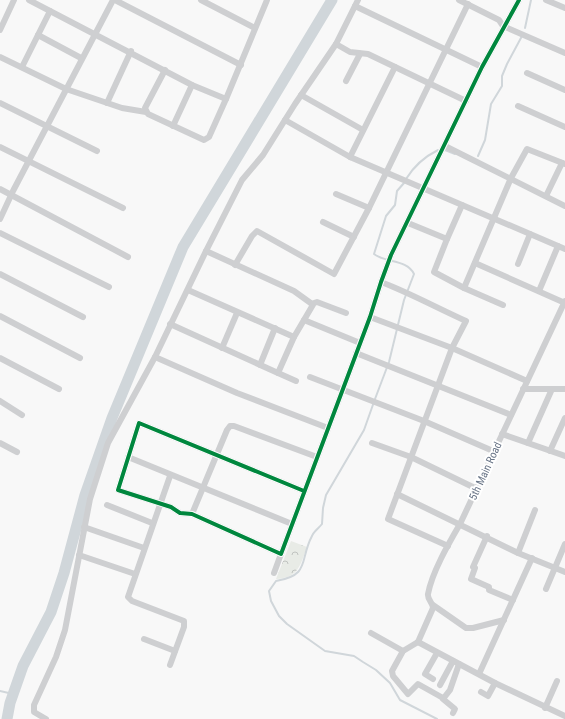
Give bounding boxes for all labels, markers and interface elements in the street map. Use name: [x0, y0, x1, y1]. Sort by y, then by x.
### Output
street label: 5th Main Road: [466, 440, 505, 502]

